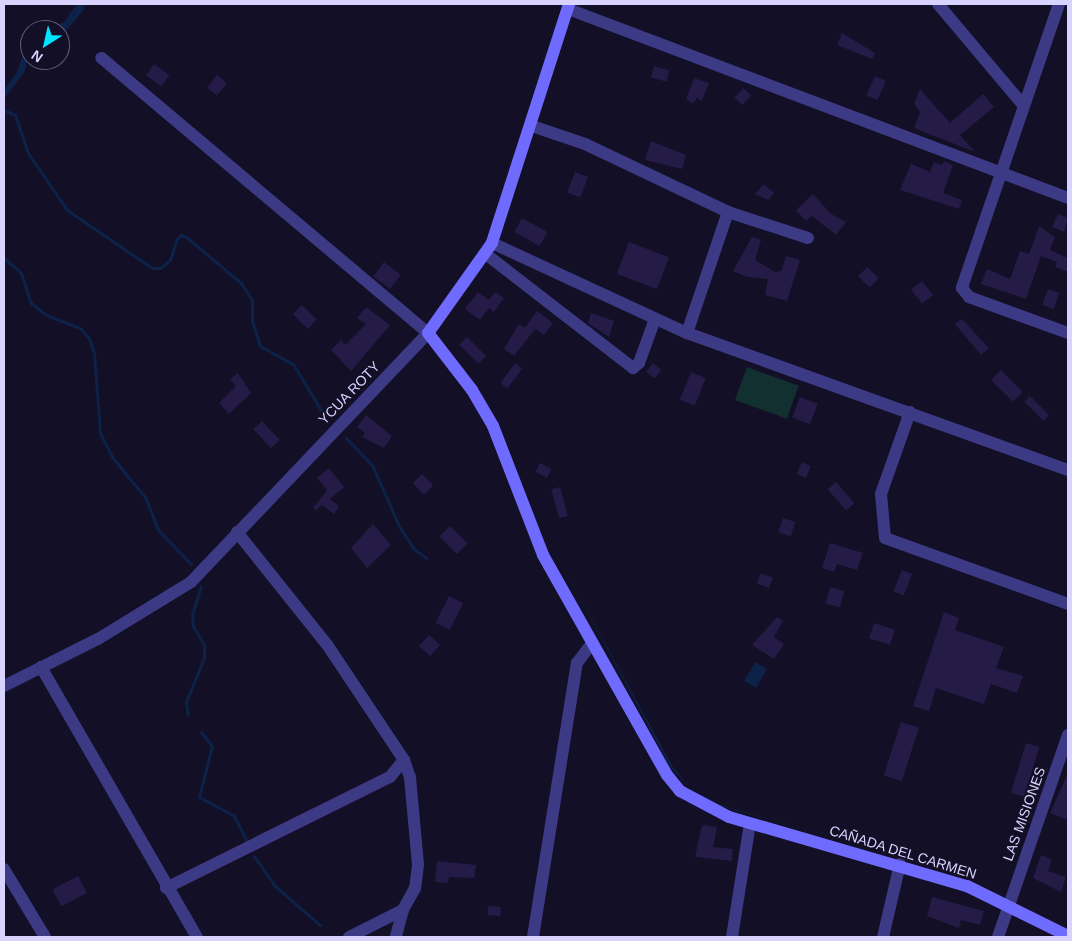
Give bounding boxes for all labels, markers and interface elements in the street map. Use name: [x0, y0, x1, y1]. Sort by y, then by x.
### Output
north arrow: [20, 20, 70, 70]
text: N: [28, 47, 46, 66]
street label: YCUA ROTY: [315, 358, 383, 428]
street label: LAS MISIONES: [999, 765, 1049, 863]
street label: CAÑADA DEL CARMEN: [827, 821, 979, 883]

